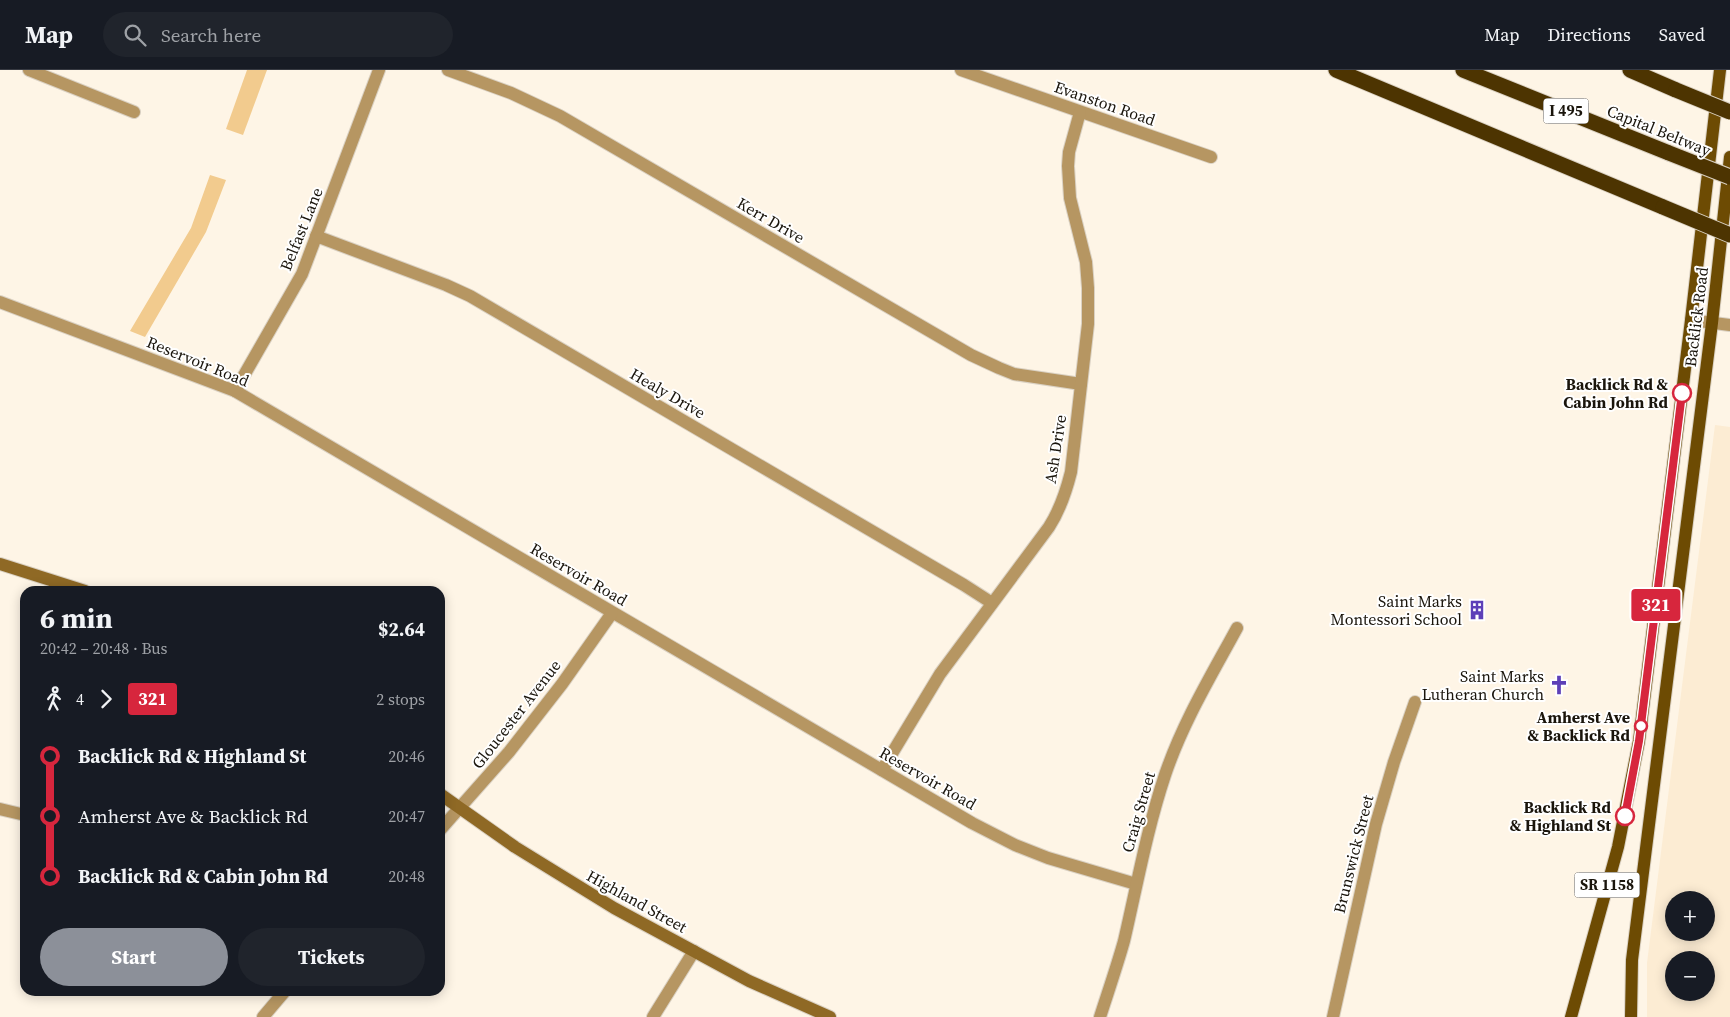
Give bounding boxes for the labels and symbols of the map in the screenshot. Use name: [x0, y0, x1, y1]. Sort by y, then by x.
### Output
street label: Evanston Road: [1052, 75, 1158, 131]
road number: I 495: [1544, 98, 1588, 124]
street label: Capital Beltway: [1604, 99, 1715, 161]
street label: Belfast Lane: [274, 184, 328, 274]
street label: Kerr Drive: [733, 192, 809, 248]
street label: Backlick Road: [1679, 266, 1713, 368]
street label: Reservoir Road: [144, 330, 252, 392]
street label: Healy Drive: [626, 363, 710, 423]
place label: Backlick Rd & Cabin John Rd: [1563, 373, 1668, 413]
marker: Backlick Rd & Cabin John Rd: [1672, 383, 1692, 403]
street label: Ash Drive: [1039, 413, 1071, 485]
street label: Reservoir Road: [527, 537, 631, 611]
line badge: 321: [1627, 589, 1685, 621]
place label: Saint Marks Montessori School: [1331, 590, 1462, 630]
building icon: Saint Marks Montessori School: [1466, 599, 1488, 621]
street label: Gloucester Avenue: [466, 655, 566, 773]
place label: Saint Marks Lutheran Church: [1422, 665, 1544, 705]
church icon: Saint Marks Lutheran Church: [1548, 674, 1570, 696]
place label: Amherst Ave & Backlick Rd: [1528, 706, 1630, 746]
marker: Amherst Ave & Backlick Rd: [1634, 719, 1648, 733]
street label: Reservoir Road: [876, 741, 980, 815]
street label: Craig Street: [1116, 768, 1160, 855]
street label: Brunswick Street: [1328, 792, 1379, 915]
place label: Backlick Rd & Highland St: [1510, 796, 1611, 836]
marker: Backlick Rd & Highland St: [1615, 806, 1635, 826]
street label: Highland Street: [583, 864, 692, 938]
road number: SR 1158: [1574, 872, 1640, 898]

